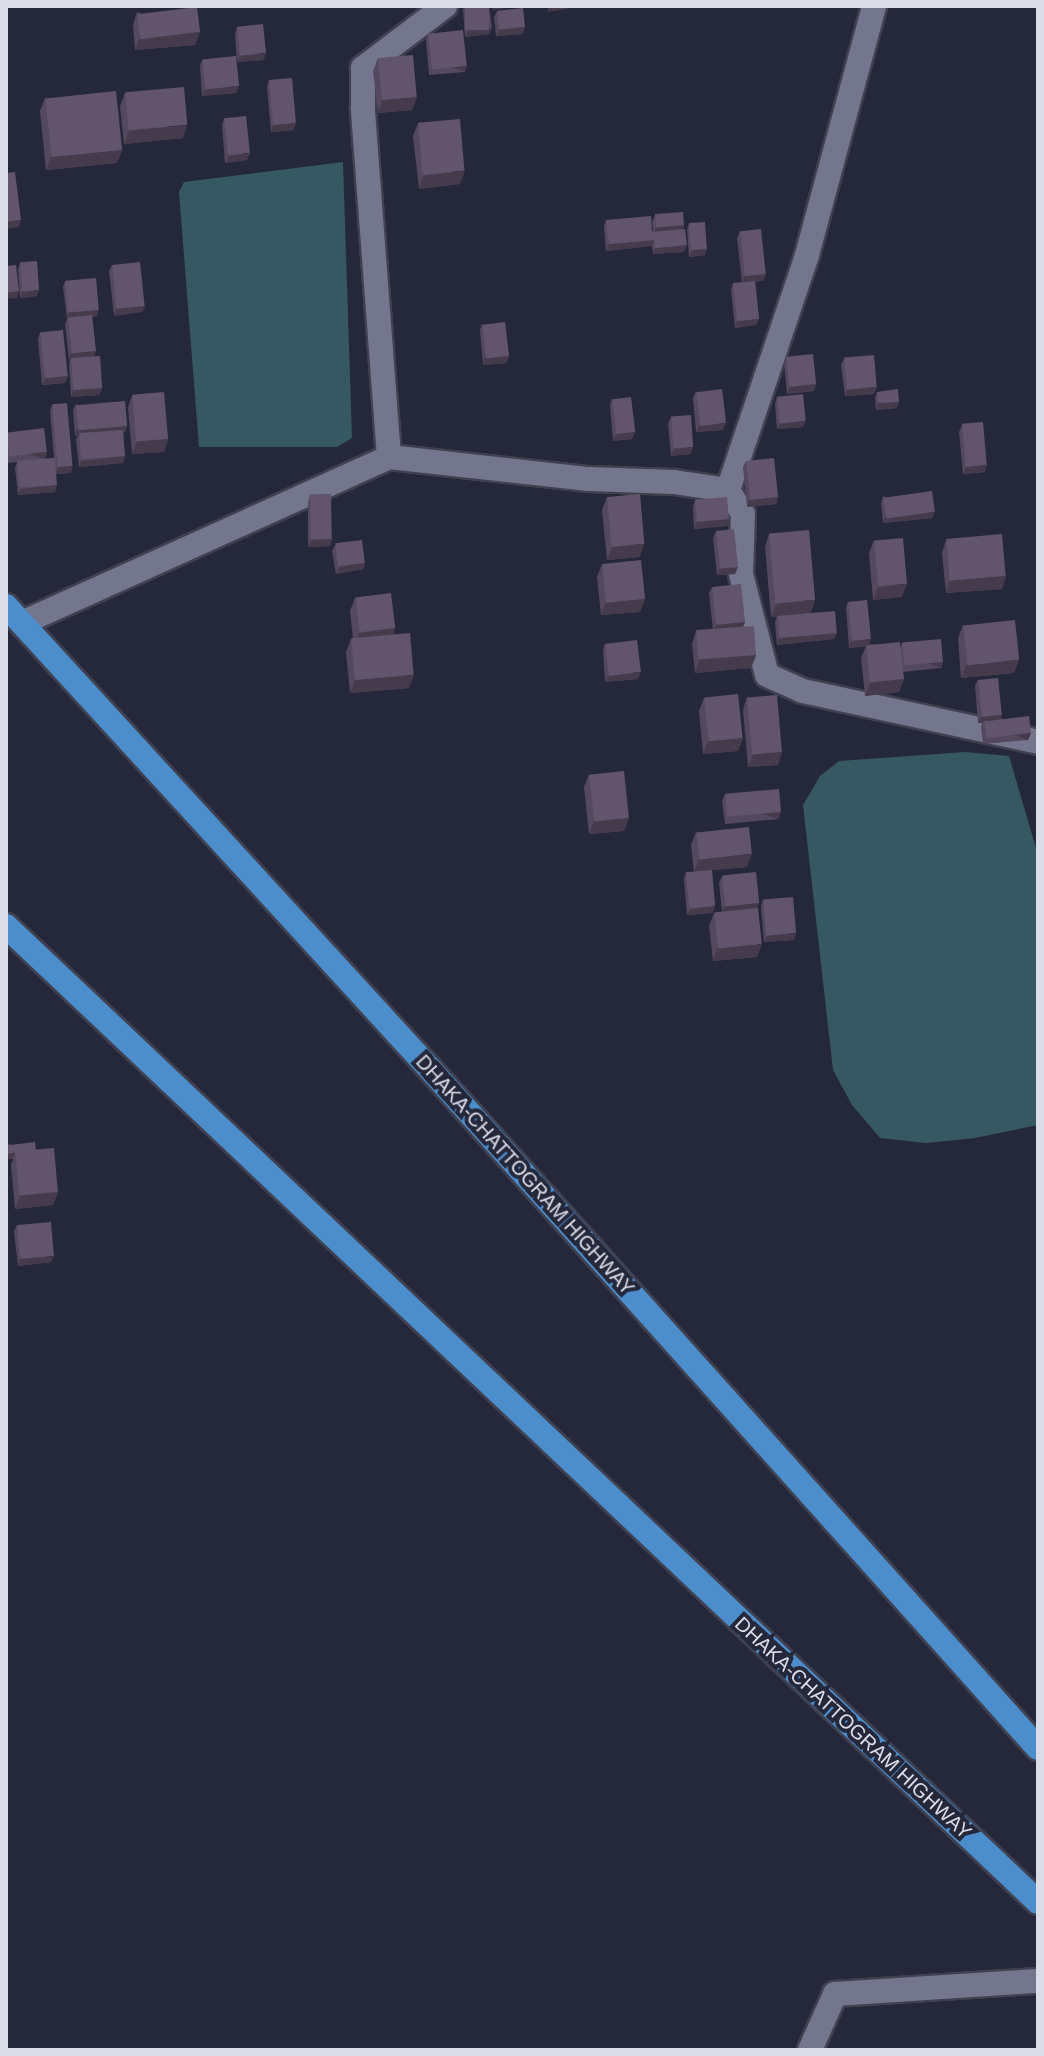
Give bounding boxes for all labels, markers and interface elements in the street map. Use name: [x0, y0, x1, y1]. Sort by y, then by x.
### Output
street label: DHAKA-CHATTOGRAM HIGHWAY: [411, 1050, 639, 1300]
street label: DHAKA-CHATTOGRAM HIGHWAY: [730, 1612, 976, 1844]

